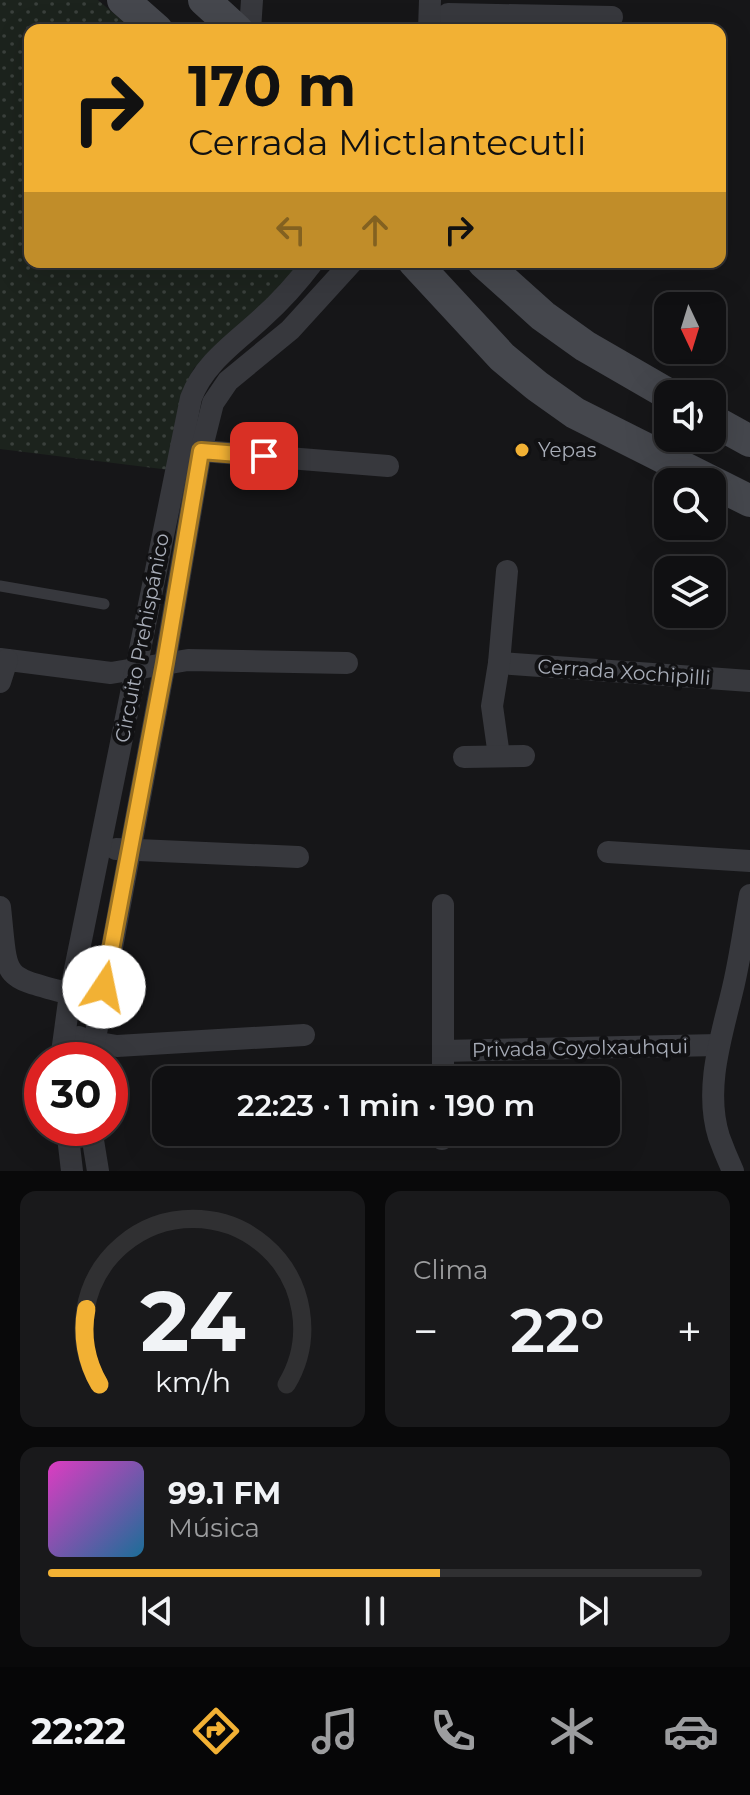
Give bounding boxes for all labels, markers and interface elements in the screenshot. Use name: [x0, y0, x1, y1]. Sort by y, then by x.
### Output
text: 170 m: [188, 52, 356, 120]
icon: right: [56, 56, 160, 160]
text: Cerrada Mictlantecutli: [188, 120, 586, 164]
icon: left: [269, 208, 313, 252]
icon: ahead: [353, 208, 397, 252]
icon: right: [437, 208, 481, 252]
north arrow: [654, 292, 726, 364]
map controls: [654, 292, 726, 628]
button: sound: [654, 380, 726, 452]
pin: [230, 422, 298, 490]
icon: arrive: [242, 434, 286, 478]
place label: Yepas: [538, 438, 597, 462]
marker: Yepas: [513, 441, 531, 459]
button: search: [654, 468, 726, 540]
street label: Circuito Prehispánico: [110, 531, 174, 745]
button: layers: [654, 556, 726, 628]
street label: Cerrada Xochipilli: [537, 654, 711, 690]
position arrow: [62, 945, 146, 1029]
street label: Privada Coyolxauhqui: [472, 1034, 688, 1062]
speed limit sign: 30: [24, 1042, 128, 1146]
text: 22:23 · 1 min · 190 m: [237, 1087, 535, 1124]
text: Clima: [413, 1254, 488, 1286]
text: 24: [140, 1270, 245, 1372]
text: 22°: [510, 1294, 605, 1367]
text: −: [413, 1304, 438, 1358]
text: +: [677, 1304, 702, 1358]
text: km/h: [154, 1364, 231, 1399]
text: 99.1 FM: [168, 1475, 281, 1512]
text: Música: [168, 1512, 260, 1544]
icon: previous: [135, 1589, 179, 1633]
icon: pause: [353, 1589, 397, 1633]
icon: next: [571, 1589, 615, 1633]
icon: directions: [188, 1703, 244, 1759]
icon: music: [307, 1703, 363, 1759]
icon: phone: [425, 1703, 481, 1759]
icon: climate: [544, 1703, 600, 1759]
icon: car: [663, 1703, 719, 1759]
text: 22:22: [31, 1709, 126, 1753]

